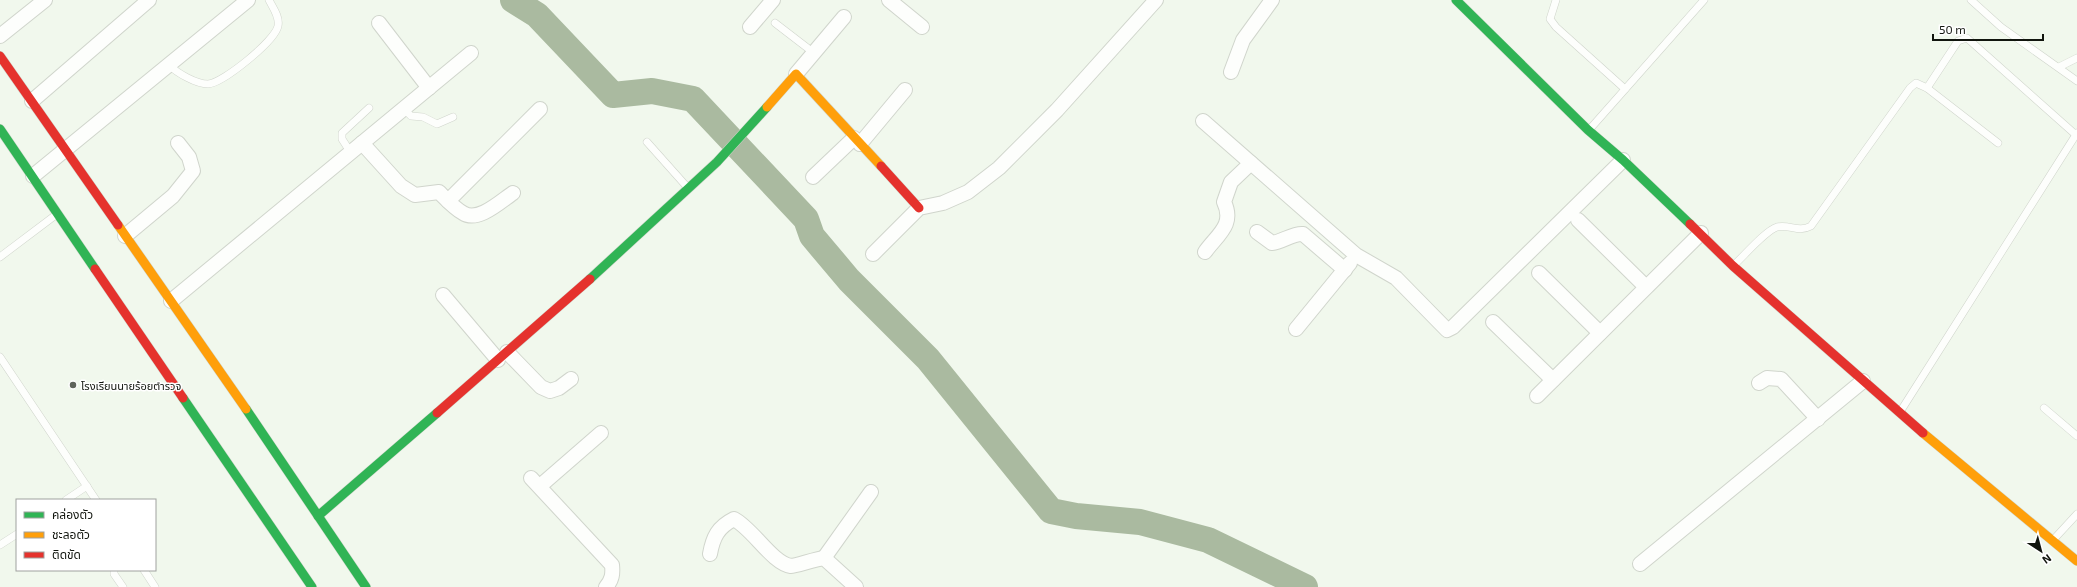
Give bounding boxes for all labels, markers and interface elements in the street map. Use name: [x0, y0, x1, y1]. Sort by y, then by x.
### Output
scale bar: [1933, 16, 2043, 42]
text: 50 m: [1939, 22, 1966, 36]
place label: โรงเรียนนายร้อยตำรวจ: [81, 379, 182, 392]
marker: โรงเรียนนายร้อยตำรวจ: [68, 380, 78, 390]
legend: [16, 499, 156, 571]
text: คล่องตัว: [52, 507, 93, 521]
text: ชะลอตัว: [52, 527, 90, 541]
north arrow: [2021, 531, 2061, 571]
text: ติดขัด: [52, 547, 81, 561]
text: N: [2040, 552, 2054, 567]

